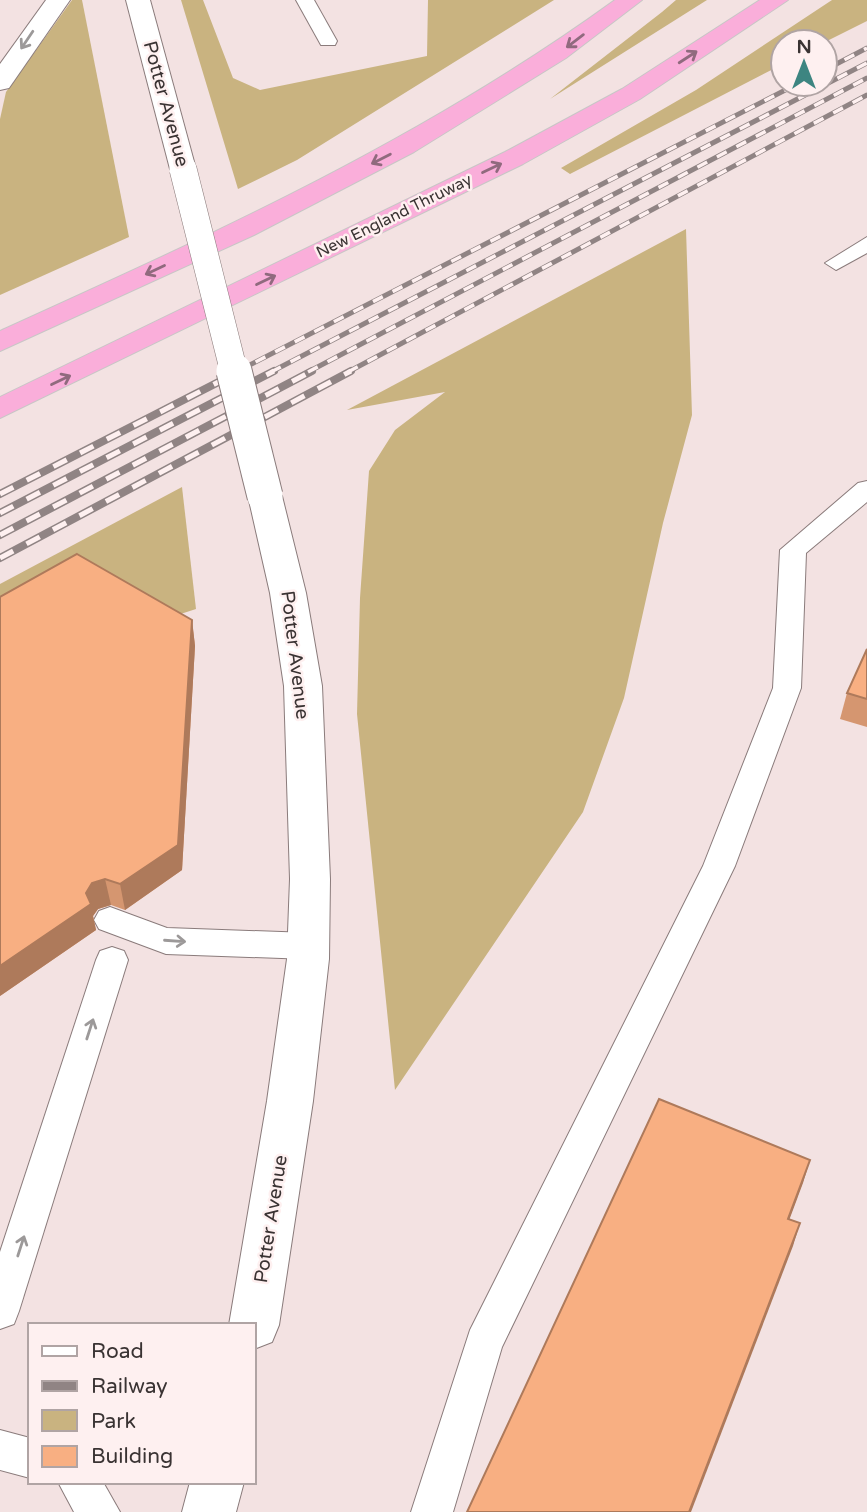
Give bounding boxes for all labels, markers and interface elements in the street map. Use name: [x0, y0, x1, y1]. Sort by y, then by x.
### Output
north arrow: [769, 28, 839, 98]
one-way arrow: [20, 30, 34, 50]
one-way arrow: [566, 33, 585, 48]
text: N: [796, 36, 812, 58]
street label: Potter Avenue: [139, 39, 193, 169]
one-way arrow: [678, 50, 697, 64]
one-way arrow: [371, 153, 392, 167]
one-way arrow: [481, 161, 502, 175]
street label: New England Thruway: [313, 169, 475, 262]
one-way arrow: [145, 264, 166, 277]
one-way arrow: [255, 272, 276, 286]
one-way arrow: [50, 372, 71, 386]
street label: Potter Avenue: [276, 589, 314, 721]
one-way arrow: [163, 935, 185, 948]
one-way arrow: [84, 1018, 97, 1040]
street label: Potter Avenue: [250, 1153, 292, 1285]
one-way arrow: [15, 1235, 28, 1257]
legend: [28, 1323, 256, 1484]
text: Road: [91, 1339, 144, 1364]
text: Railway: [91, 1374, 168, 1399]
text: Park: [91, 1409, 136, 1434]
text: Building: [91, 1444, 173, 1469]

